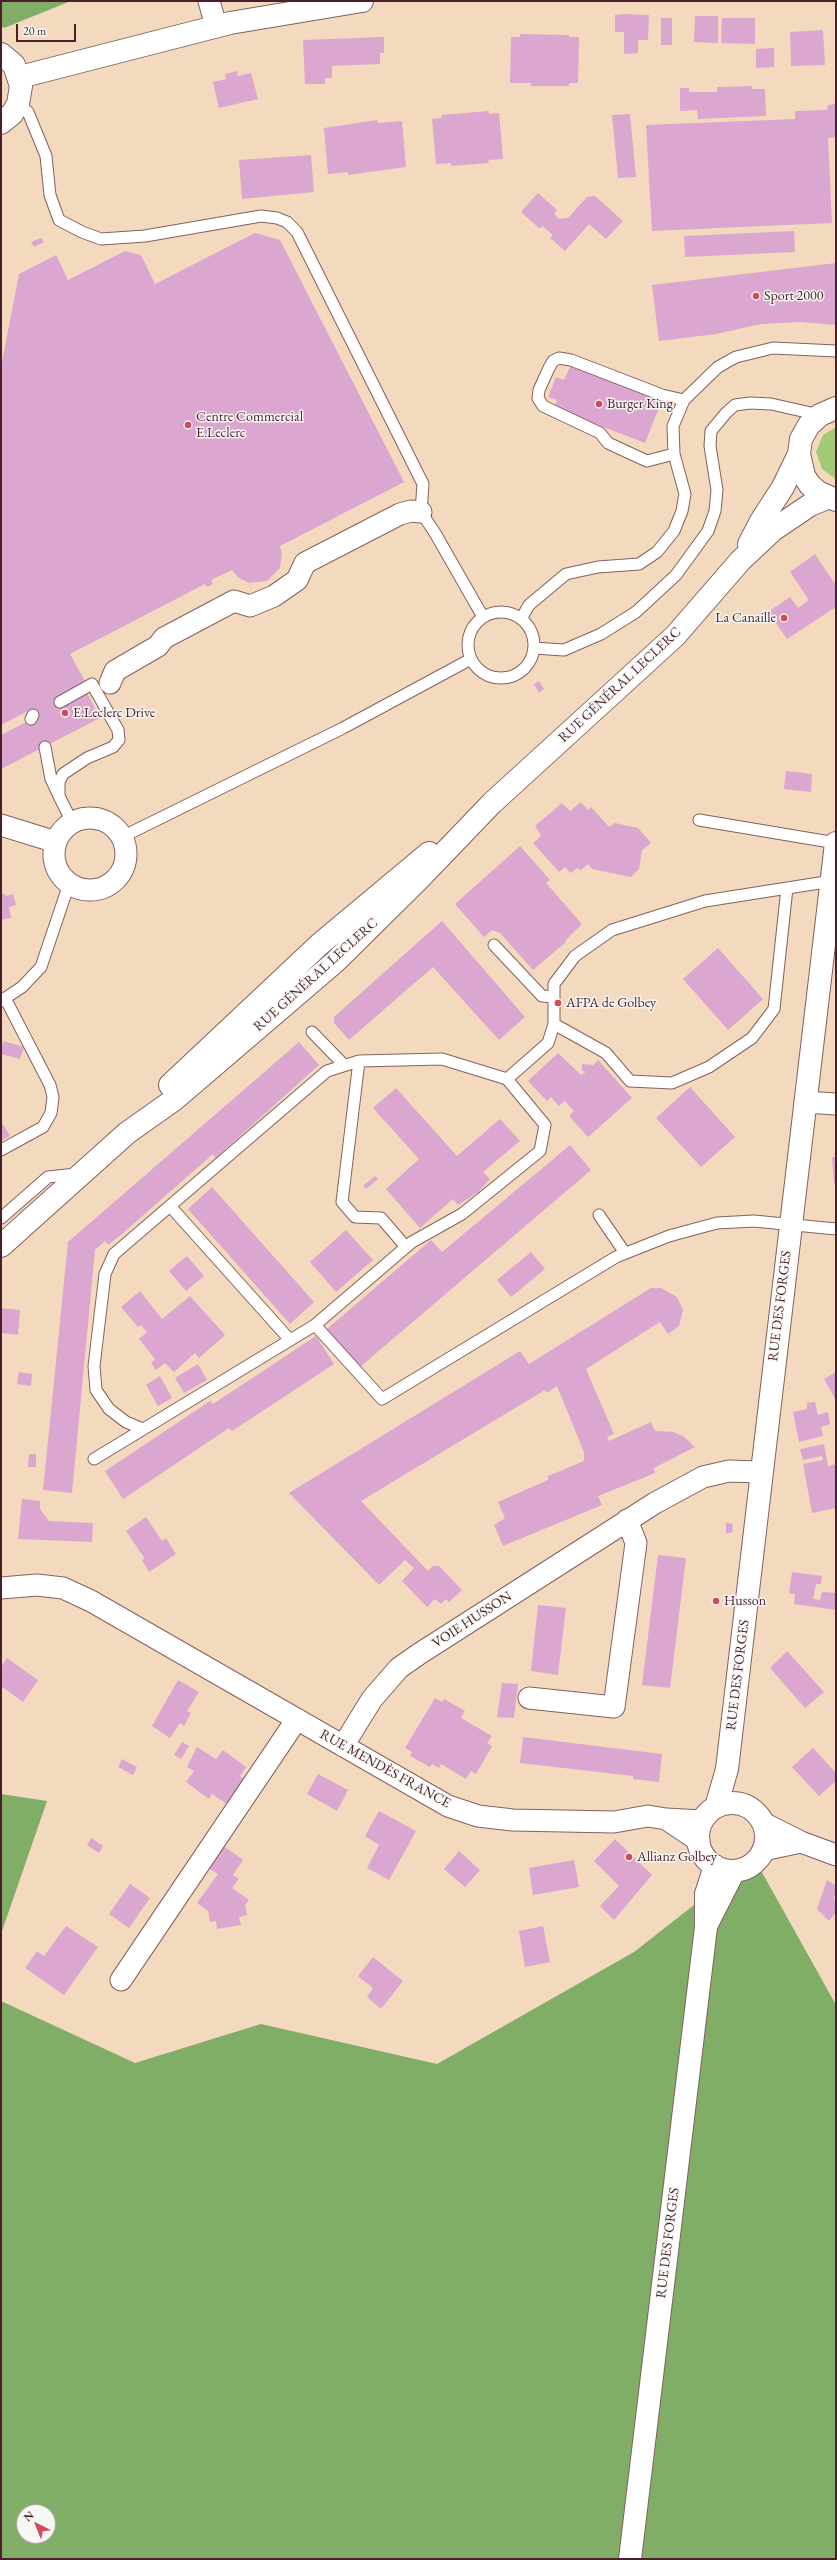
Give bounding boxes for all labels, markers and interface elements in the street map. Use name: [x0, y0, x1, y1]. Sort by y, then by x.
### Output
scale bar: [18, 16, 78, 42]
text: 20 m: [23, 23, 46, 39]
place label: Sport 2000: [764, 288, 823, 304]
marker: Sport 2000: [751, 291, 761, 301]
place label: Burger King: [607, 396, 673, 412]
marker: Burger King: [594, 399, 604, 409]
place label: Centre Commercial E.Leclerc: [196, 409, 303, 442]
marker: Centre Commercial E.Leclerc: [183, 420, 193, 430]
place label: La Canaille: [715, 610, 776, 626]
marker: La Canaille: [779, 613, 789, 623]
street label: RUE GÉNÉRAL LECLERC: [555, 624, 685, 746]
place label: E.Leclerc Drive: [73, 705, 155, 721]
marker: E.Leclerc Drive: [60, 708, 70, 718]
street label: RUE GÉNÉRAL LECLERC: [250, 915, 382, 1035]
place label: AFPA de Golbey: [566, 995, 656, 1011]
marker: AFPA de Golbey: [553, 998, 563, 1008]
street label: RUE DES FORGES: [765, 1250, 795, 1362]
street label: VOIE HUSSON: [429, 1588, 515, 1652]
place label: Husson: [724, 1593, 766, 1609]
marker: Husson: [711, 1596, 721, 1606]
street label: RUE DES FORGES: [723, 1619, 753, 1731]
street label: RUE MENDÈS FRANCE: [317, 1726, 453, 1812]
place label: Allianz Golbey: [637, 1849, 717, 1865]
marker: Allianz Golbey: [624, 1852, 634, 1862]
street label: RUE DES FORGES: [653, 2187, 683, 2299]
north arrow: [16, 2504, 56, 2544]
text: N: [20, 2508, 37, 2524]

